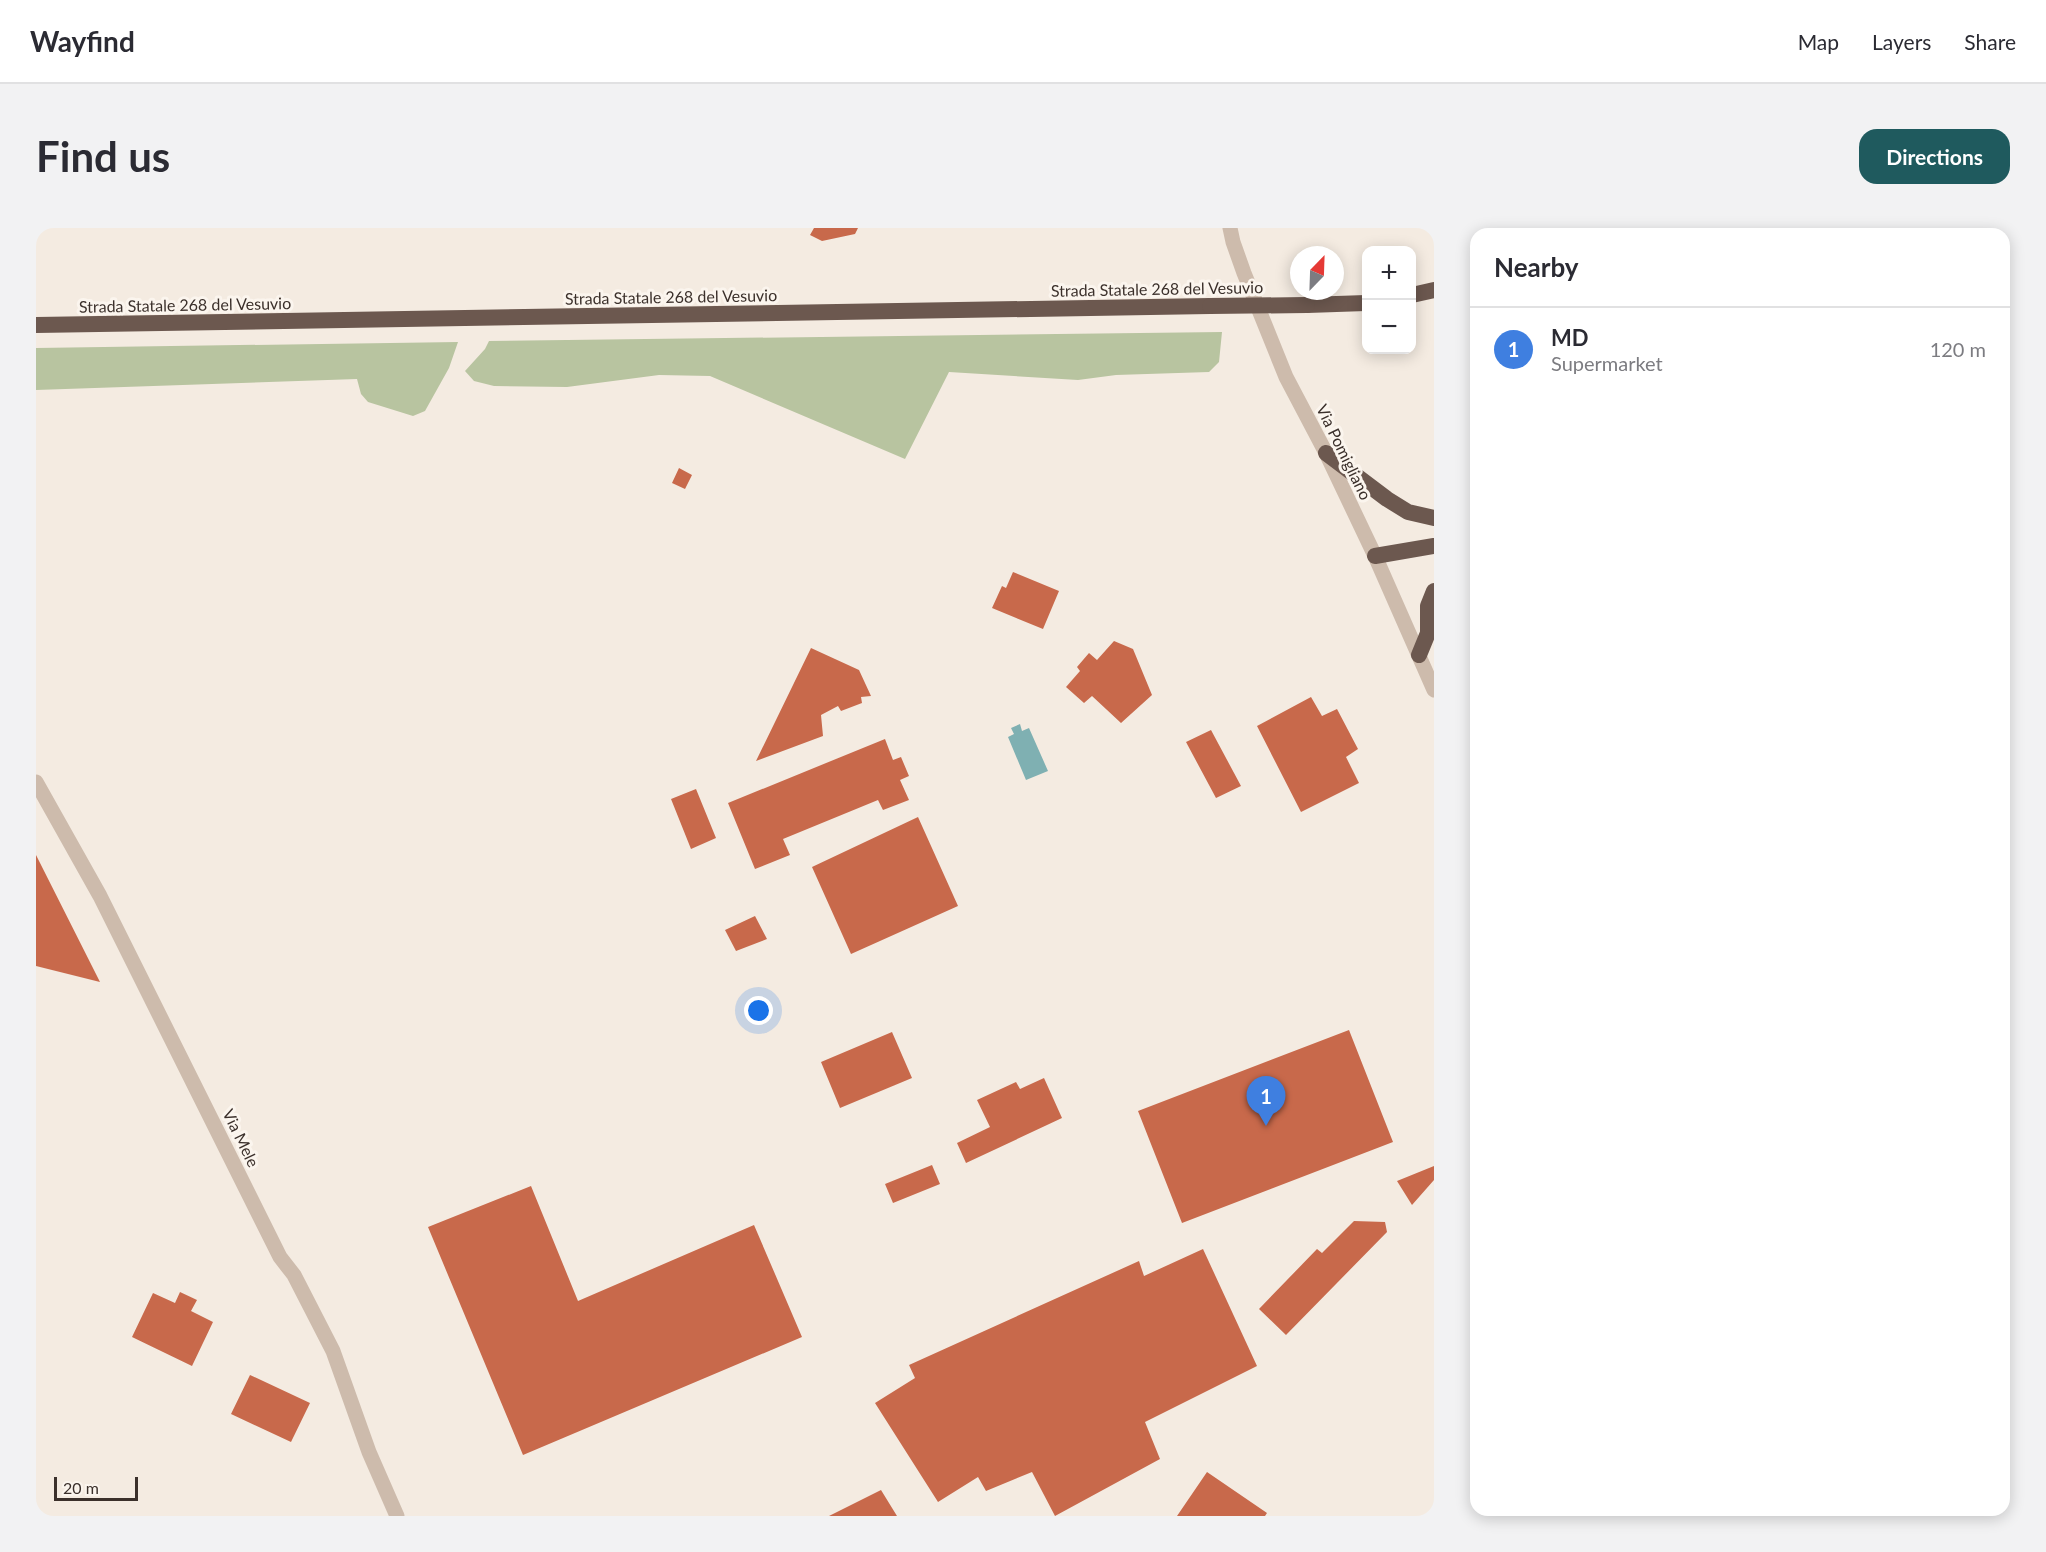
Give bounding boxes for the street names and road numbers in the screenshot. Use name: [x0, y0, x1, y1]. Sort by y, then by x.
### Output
street label: Strada Statale 268 del Vesuvio: [1051, 277, 1263, 300]
street label: Strada Statale 268 del Vesuvio: [565, 285, 777, 308]
street label: Strada Statale 268 del Vesuvio: [79, 293, 291, 316]
street label: Via Pomigliano: [1313, 401, 1376, 503]
street label: Via Mele: [219, 1106, 264, 1170]

